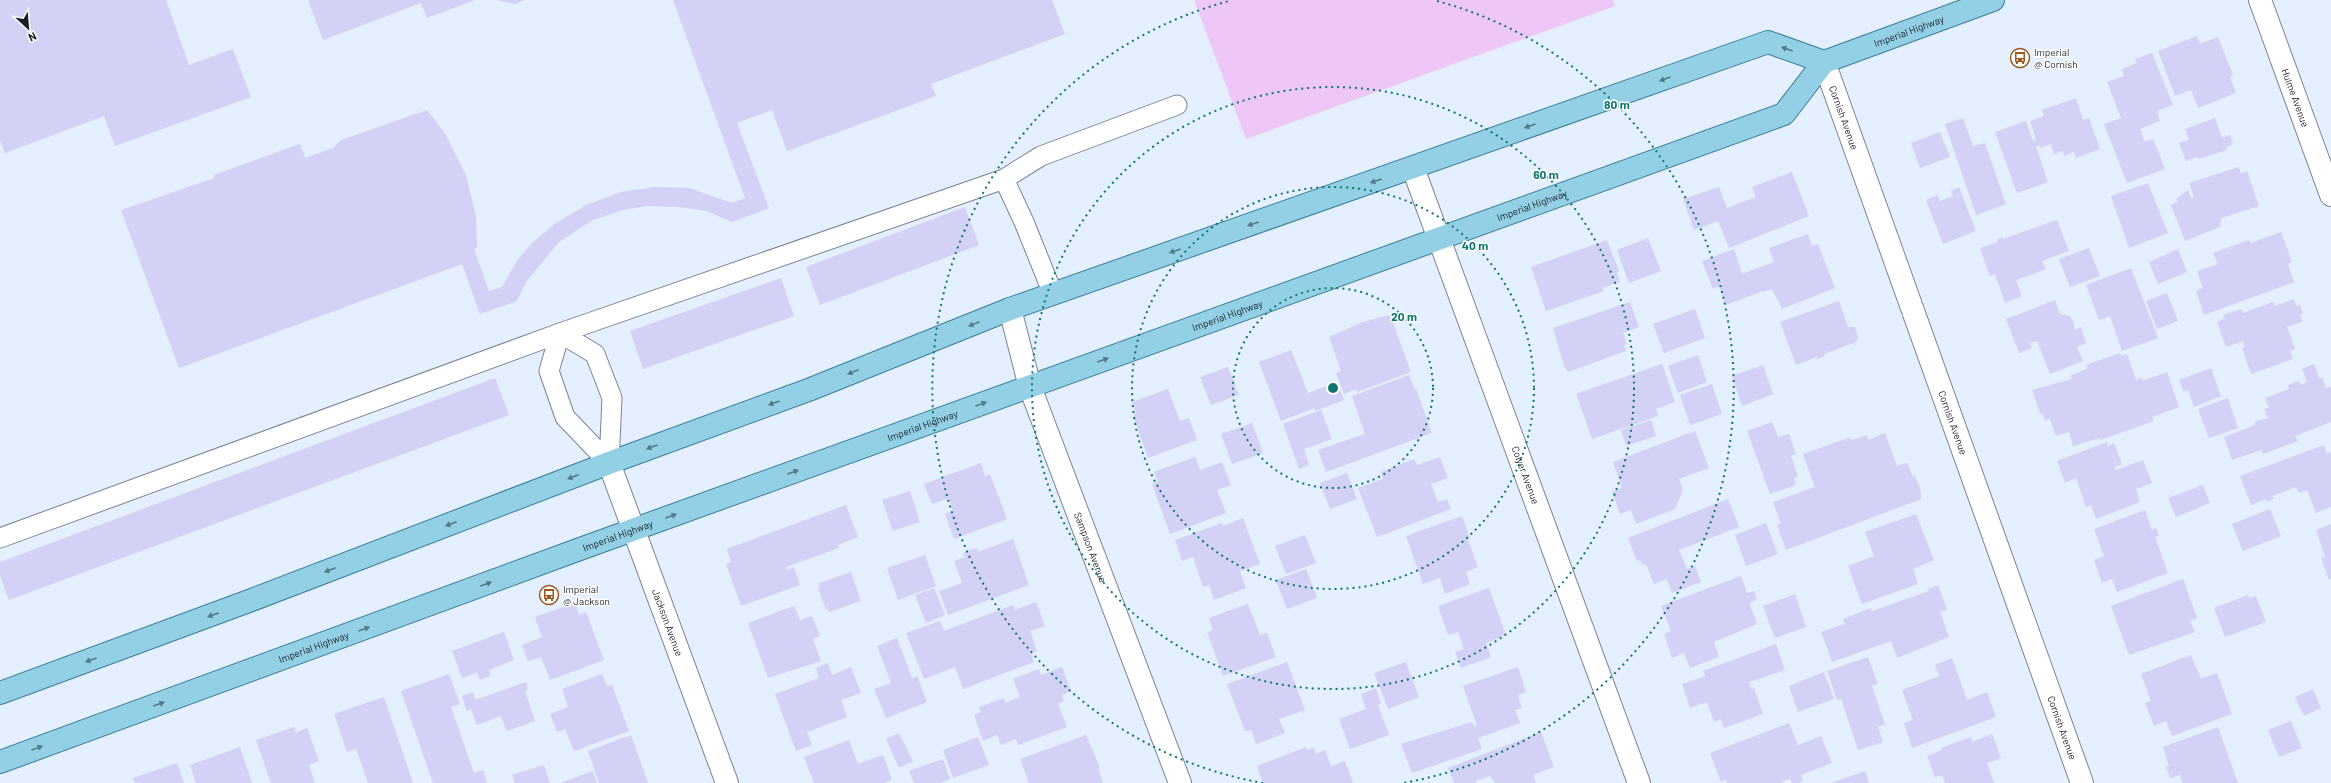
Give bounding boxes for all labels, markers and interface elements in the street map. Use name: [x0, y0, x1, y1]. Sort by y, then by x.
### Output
north arrow: [8, 8, 48, 48]
street label: Imperial Highway: [1872, 12, 1946, 49]
text: N: [26, 30, 39, 45]
one-way arrow: [1781, 45, 1793, 51]
place label: Imperial @ Cornish: [2034, 46, 2078, 70]
bus stop icon: Imperial @ Cornish: [2009, 47, 2031, 69]
street label: Hulme Avenue: [2279, 67, 2312, 129]
one-way arrow: [1658, 76, 1670, 82]
street label: Cornish Avenue: [1827, 84, 1861, 151]
text: 80 m: [1604, 97, 1630, 111]
one-way arrow: [1524, 124, 1536, 130]
text: 60 m: [1533, 167, 1559, 181]
one-way arrow: [1369, 178, 1381, 184]
street label: Imperial Highway: [1495, 187, 1569, 223]
one-way arrow: [1247, 221, 1259, 227]
text: 40 m: [1462, 238, 1488, 252]
one-way arrow: [1169, 248, 1181, 254]
street label: Imperial Highway: [1190, 297, 1264, 333]
text: 20 m: [1391, 309, 1417, 323]
one-way arrow: [968, 321, 980, 327]
one-way arrow: [1098, 356, 1110, 362]
one-way arrow: [847, 370, 859, 376]
centre of rings: [1326, 381, 1340, 395]
street label: Cornish Avenue: [1936, 389, 1970, 456]
one-way arrow: [768, 400, 780, 406]
one-way arrow: [975, 401, 987, 407]
street label: Imperial Highway: [886, 407, 960, 443]
one-way arrow: [646, 444, 658, 450]
street label: Colyer Avenue: [1510, 444, 1542, 506]
one-way arrow: [787, 469, 799, 475]
one-way arrow: [566, 474, 578, 480]
street label: Sampson Avenue: [1072, 511, 1110, 584]
one-way arrow: [665, 513, 677, 519]
street label: Imperial Highway: [581, 517, 655, 554]
one-way arrow: [445, 521, 457, 527]
one-way arrow: [324, 568, 336, 574]
one-way arrow: [481, 580, 493, 586]
place label: Imperial @ Jackson: [563, 583, 610, 607]
bus stop icon: Imperial @ Jackson: [538, 584, 560, 606]
street label: Jackson Avenue: [650, 587, 686, 658]
one-way arrow: [206, 612, 218, 618]
one-way arrow: [359, 625, 371, 631]
street label: Imperial Highway: [277, 628, 351, 665]
one-way arrow: [84, 657, 96, 663]
street label: Cornish Avenue: [2045, 694, 2079, 761]
one-way arrow: [153, 700, 165, 706]
one-way arrow: [31, 745, 43, 751]

